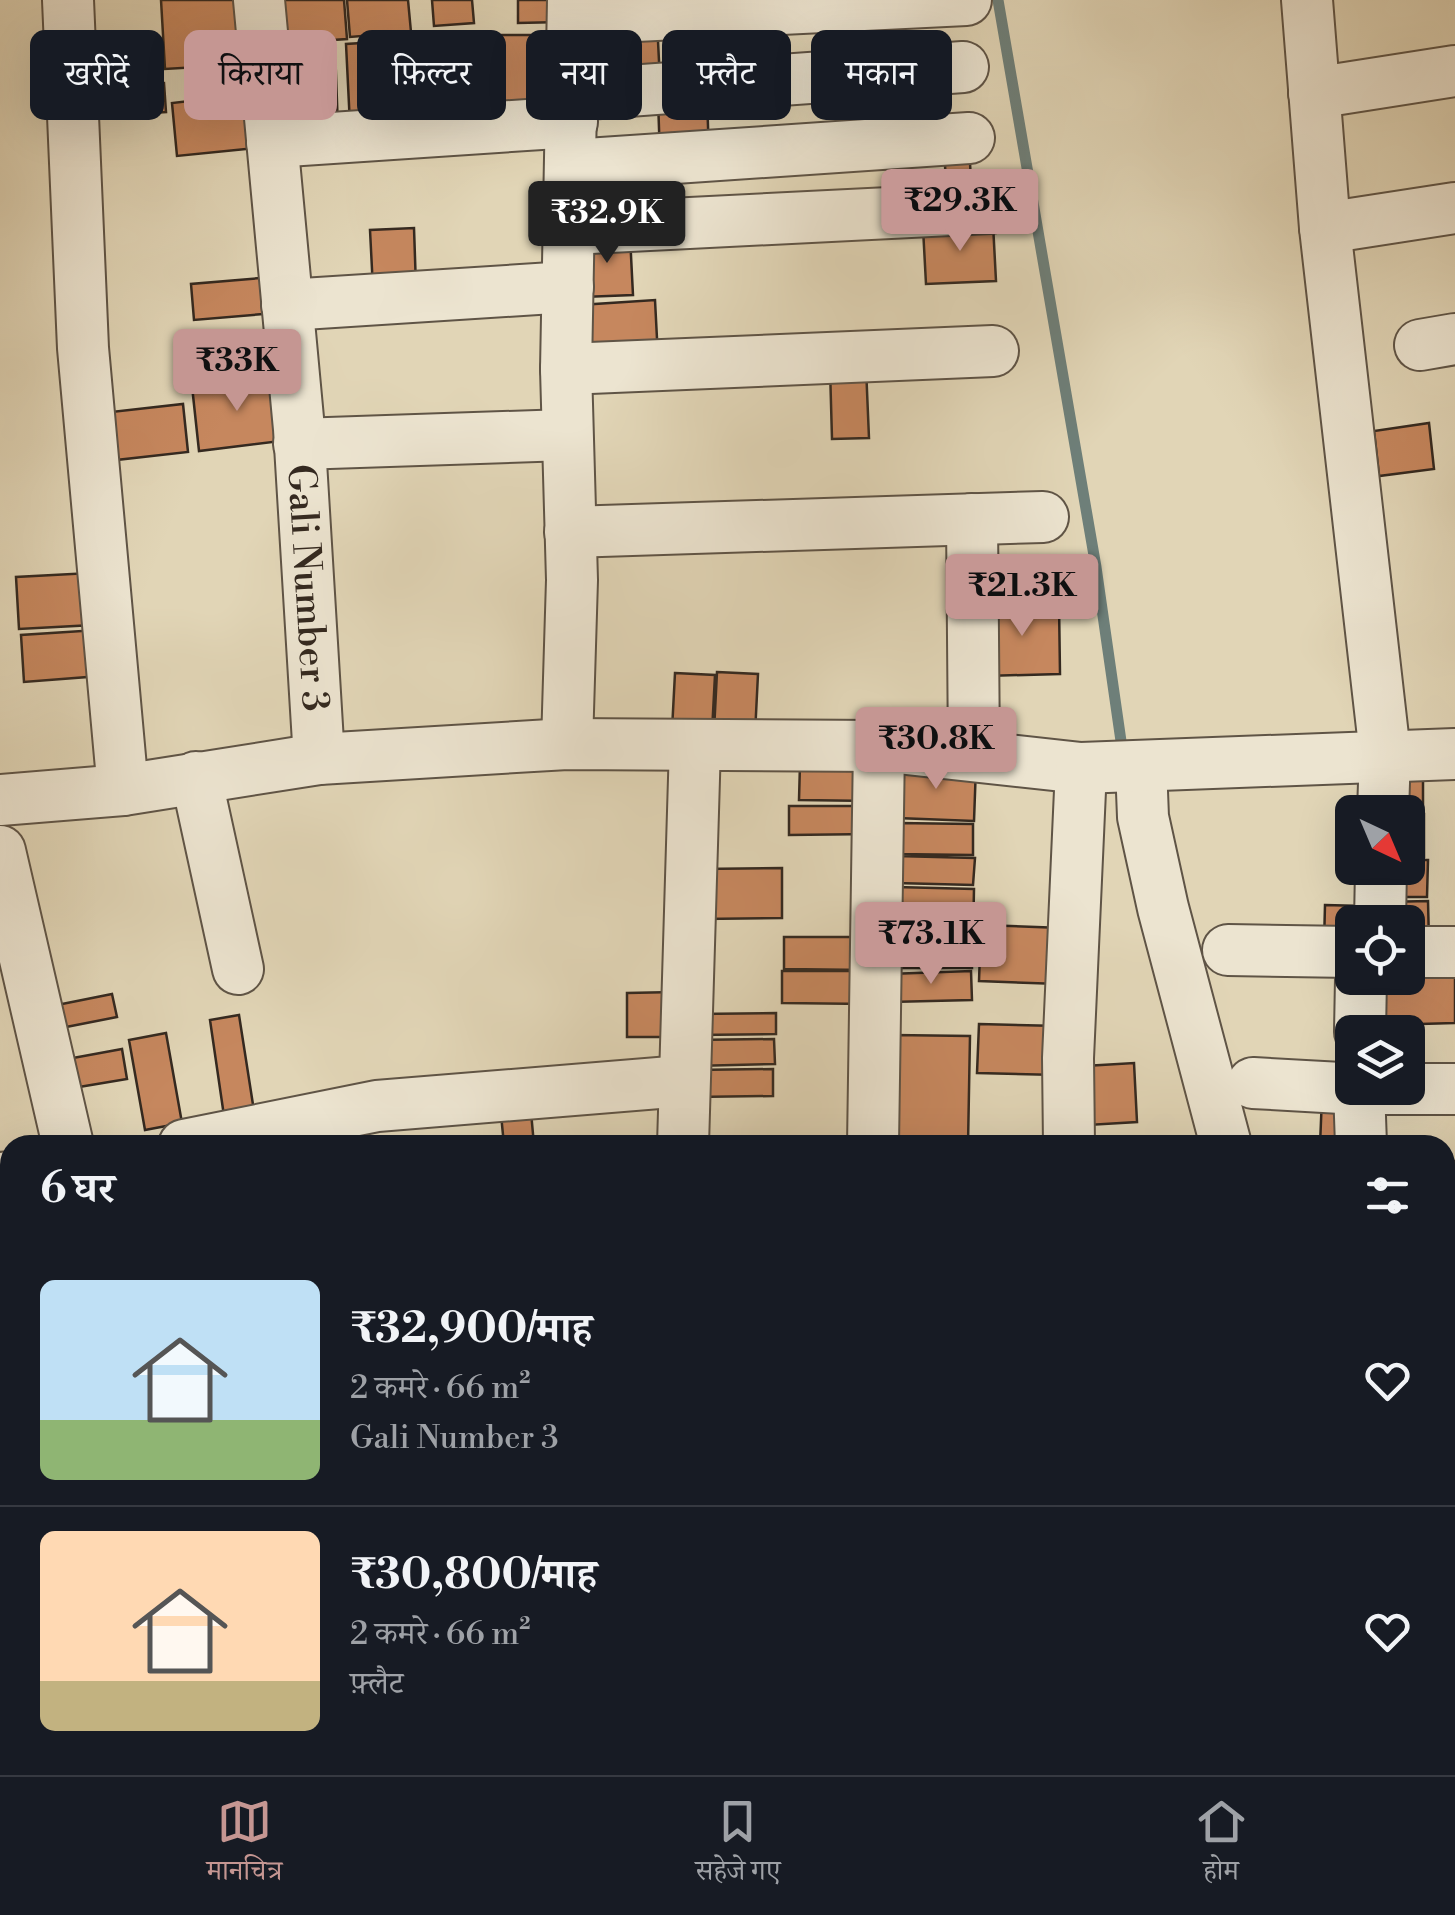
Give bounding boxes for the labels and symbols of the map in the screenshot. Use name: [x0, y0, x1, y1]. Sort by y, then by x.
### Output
pin: ₹29.3K: [879, 169, 1041, 254]
pin: ₹32.9K: [526, 181, 688, 266]
pin: ₹33K: [178, 329, 296, 414]
street label: Gali Number 3: [276, 463, 338, 713]
pin: ₹21.3K: [941, 554, 1103, 639]
pin: ₹30.8K: [855, 707, 1017, 792]
north arrow: [1335, 795, 1425, 885]
pin: ₹73.1K: [850, 902, 1012, 987]

